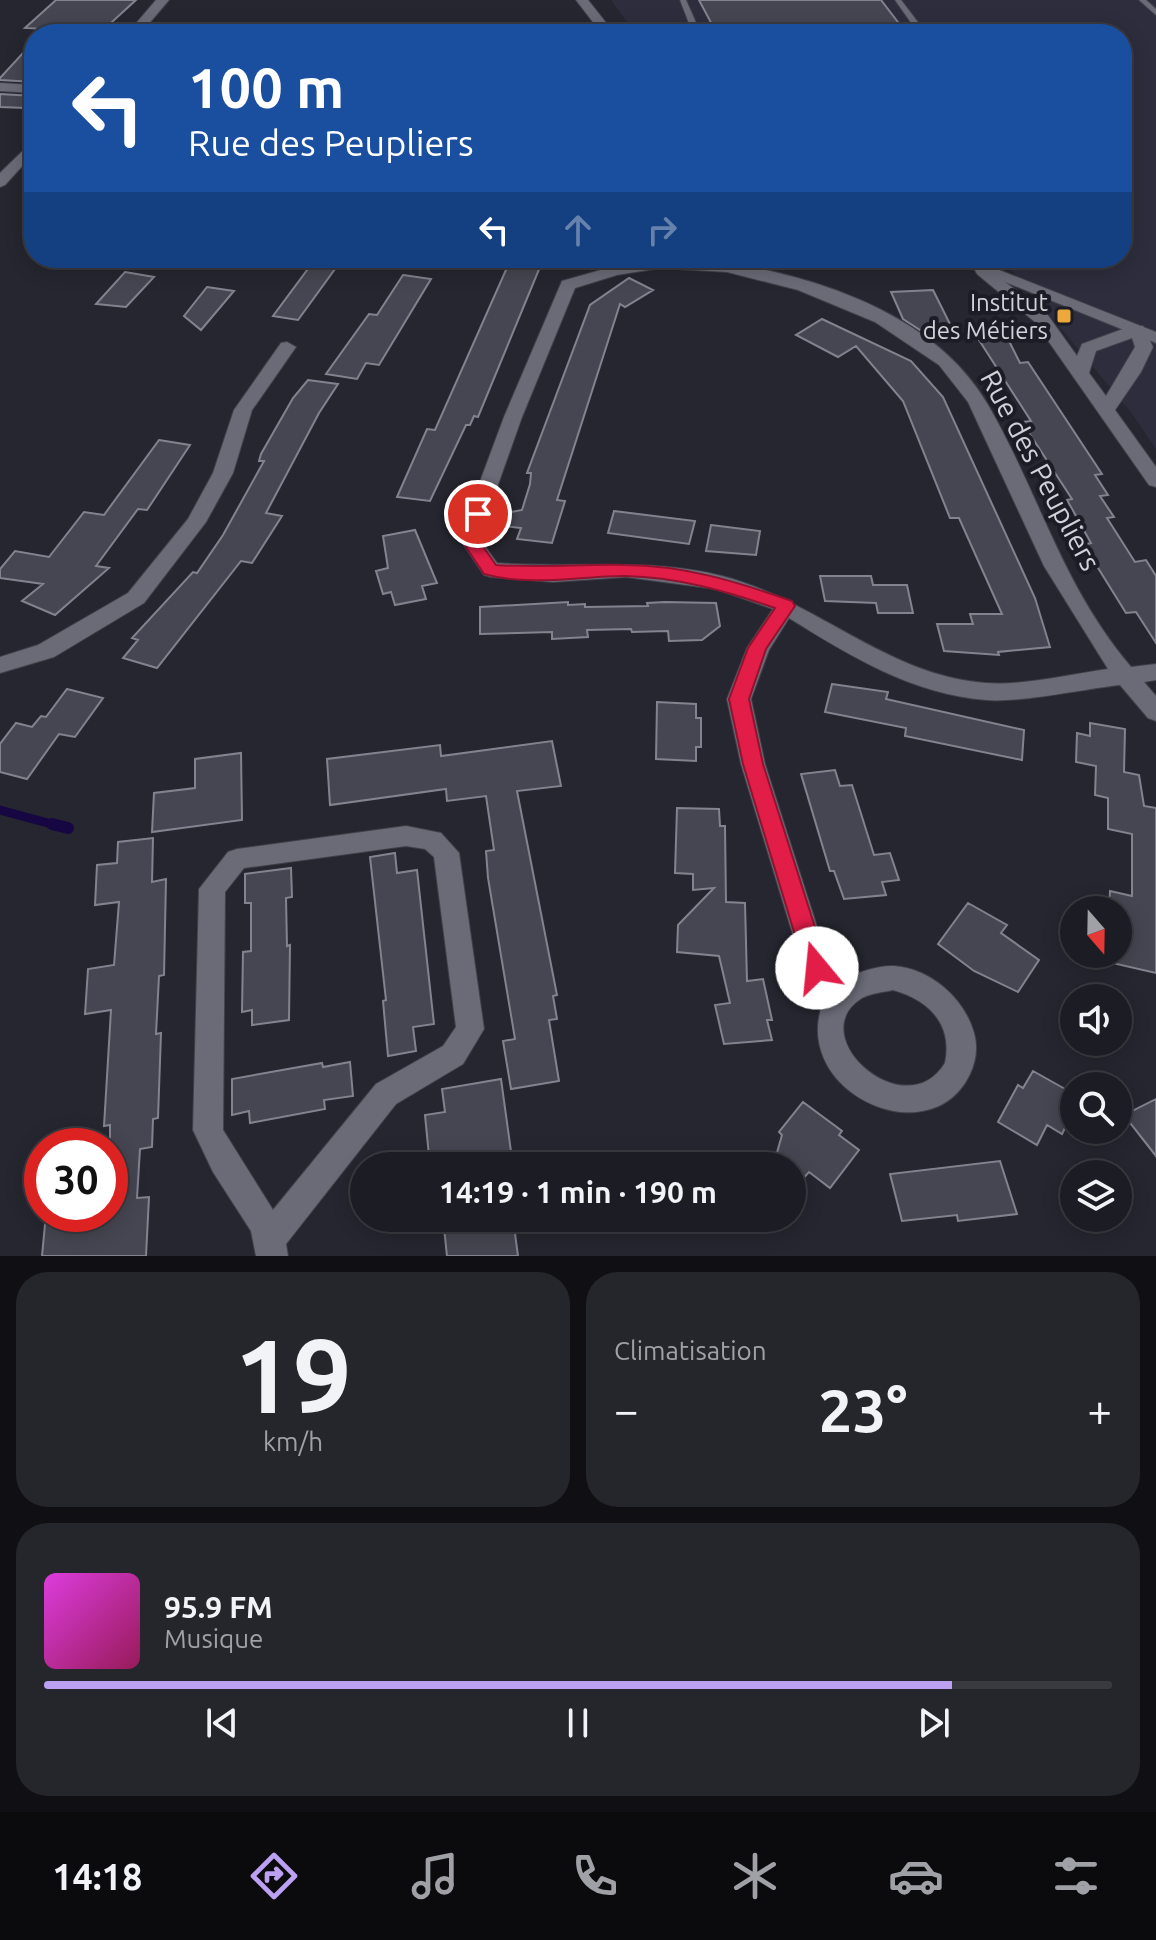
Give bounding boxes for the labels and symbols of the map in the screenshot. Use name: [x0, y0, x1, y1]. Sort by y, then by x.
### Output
place label: Institut des Métiers: [923, 289, 1049, 344]
marker: Institut des Métiers: [1055, 307, 1073, 325]
street label: Rue des Peupliers: [975, 365, 1107, 575]
pin: [444, 480, 512, 548]
north arrow: [1060, 896, 1132, 968]
position arrow: [775, 926, 859, 1010]
speed limit sign: 30: [24, 1128, 128, 1232]

